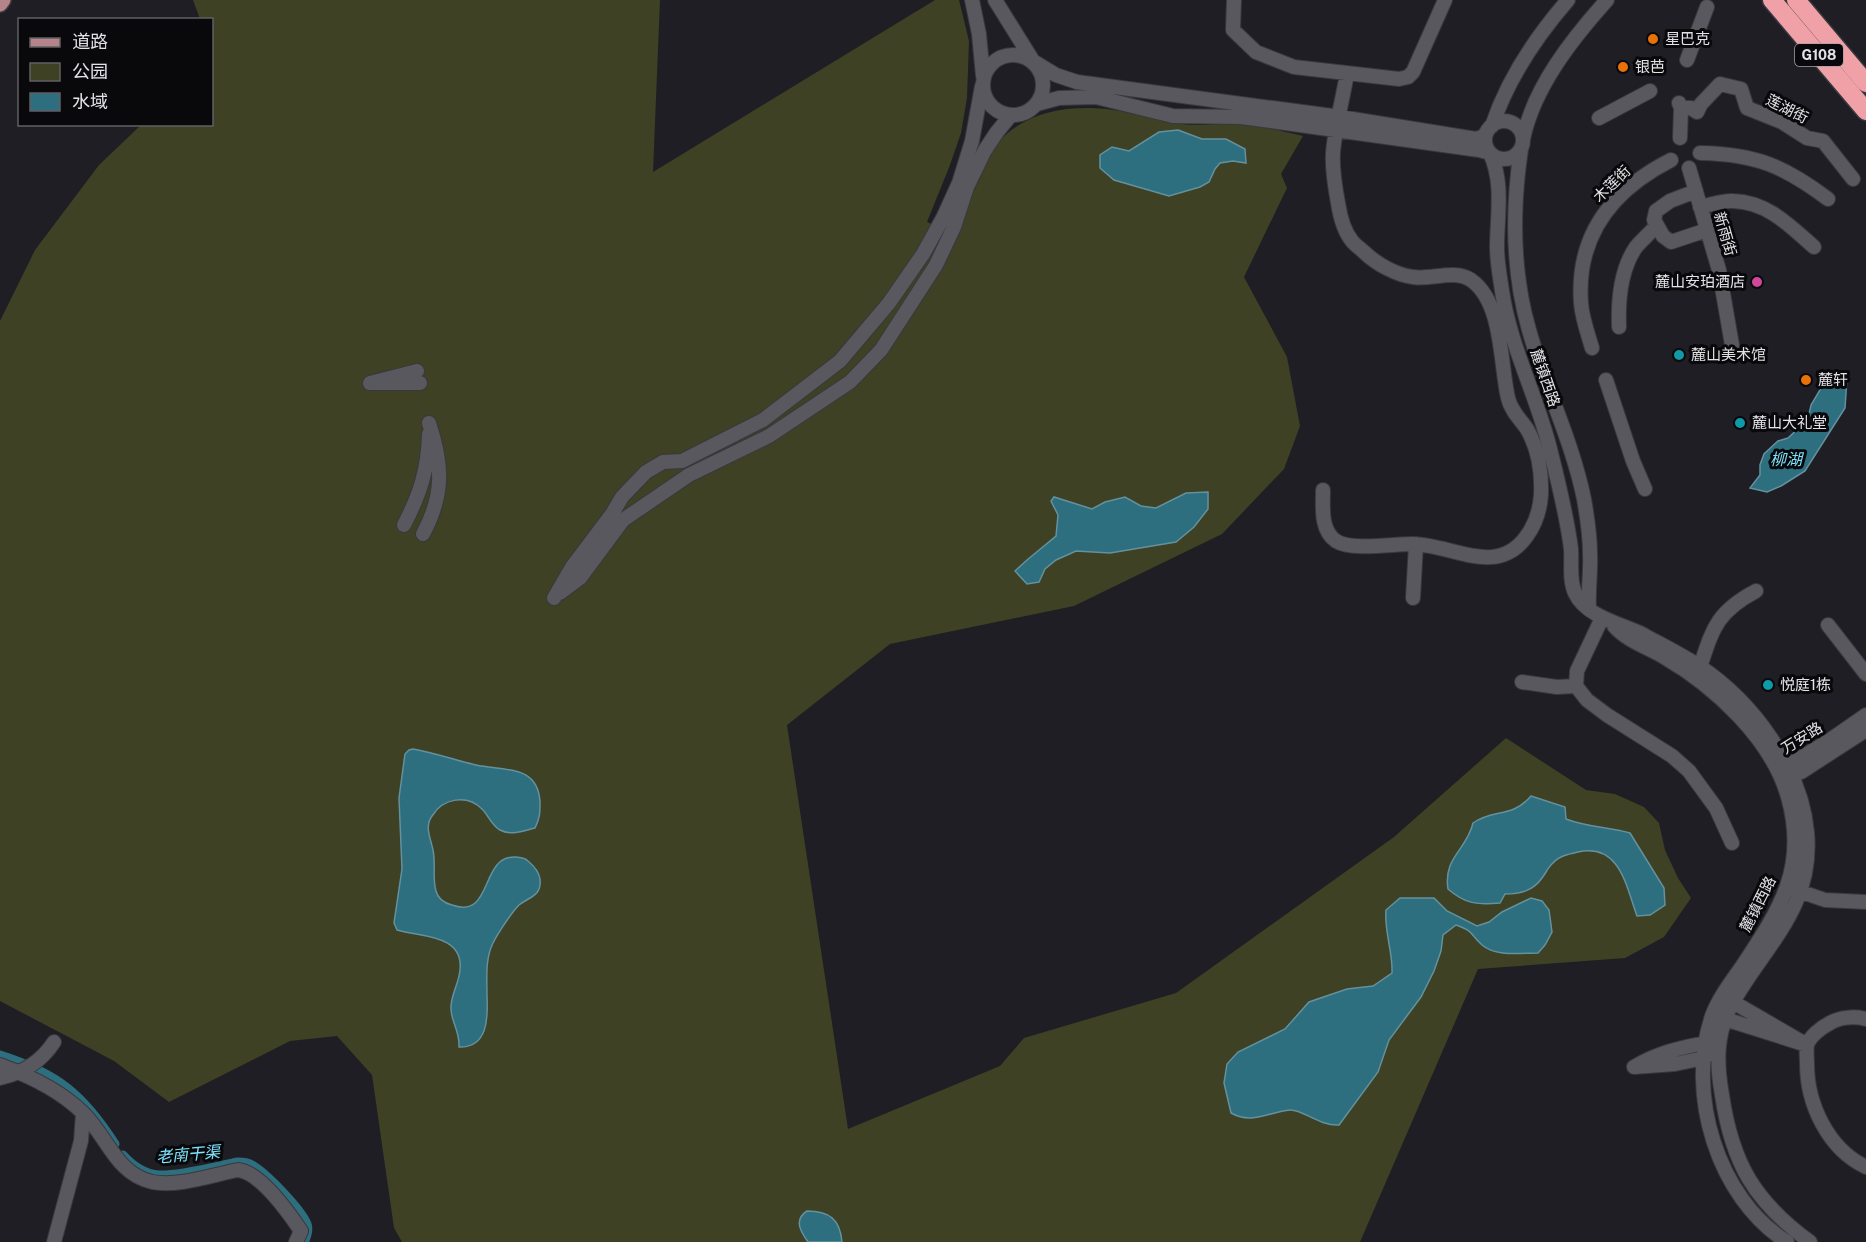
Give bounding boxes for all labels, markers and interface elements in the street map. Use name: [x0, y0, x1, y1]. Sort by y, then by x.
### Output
legend: [18, 18, 213, 126]
place label: 星巴克: [1665, 30, 1710, 47]
text: 道路: [72, 31, 108, 52]
marker: 星巴克: [1646, 32, 1660, 46]
road number: G108: [1795, 44, 1843, 66]
place label: 银芭: [1635, 58, 1665, 75]
marker: 银芭: [1616, 60, 1630, 74]
text: 公园: [72, 61, 108, 82]
text: 水域: [72, 91, 108, 112]
street label: 莲湖街: [1763, 91, 1811, 126]
street label: 木莲街: [1590, 162, 1634, 205]
street label: 新雨街: [1711, 210, 1740, 258]
place label: 麓山安珀酒店: [1655, 273, 1745, 290]
marker: 麓山安珀酒店: [1750, 275, 1764, 289]
place label: 麓山美术馆: [1691, 346, 1766, 363]
street label: 麓镇西路: [1528, 347, 1563, 409]
marker: 麓山美术馆: [1672, 348, 1686, 362]
place label: 麓轩: [1818, 371, 1848, 388]
marker: 麓轩: [1799, 373, 1813, 387]
place label: 麓山大礼堂: [1752, 414, 1827, 431]
marker: 麓山大礼堂: [1733, 416, 1747, 430]
water label: 柳湖: [1770, 450, 1805, 469]
place label: 悦庭1栋: [1780, 676, 1831, 693]
marker: 悦庭1栋: [1761, 678, 1775, 692]
street label: 万安路: [1778, 718, 1825, 757]
street label: 麓镇西路: [1736, 873, 1779, 934]
water label: 老南干渠: [155, 1142, 223, 1167]

